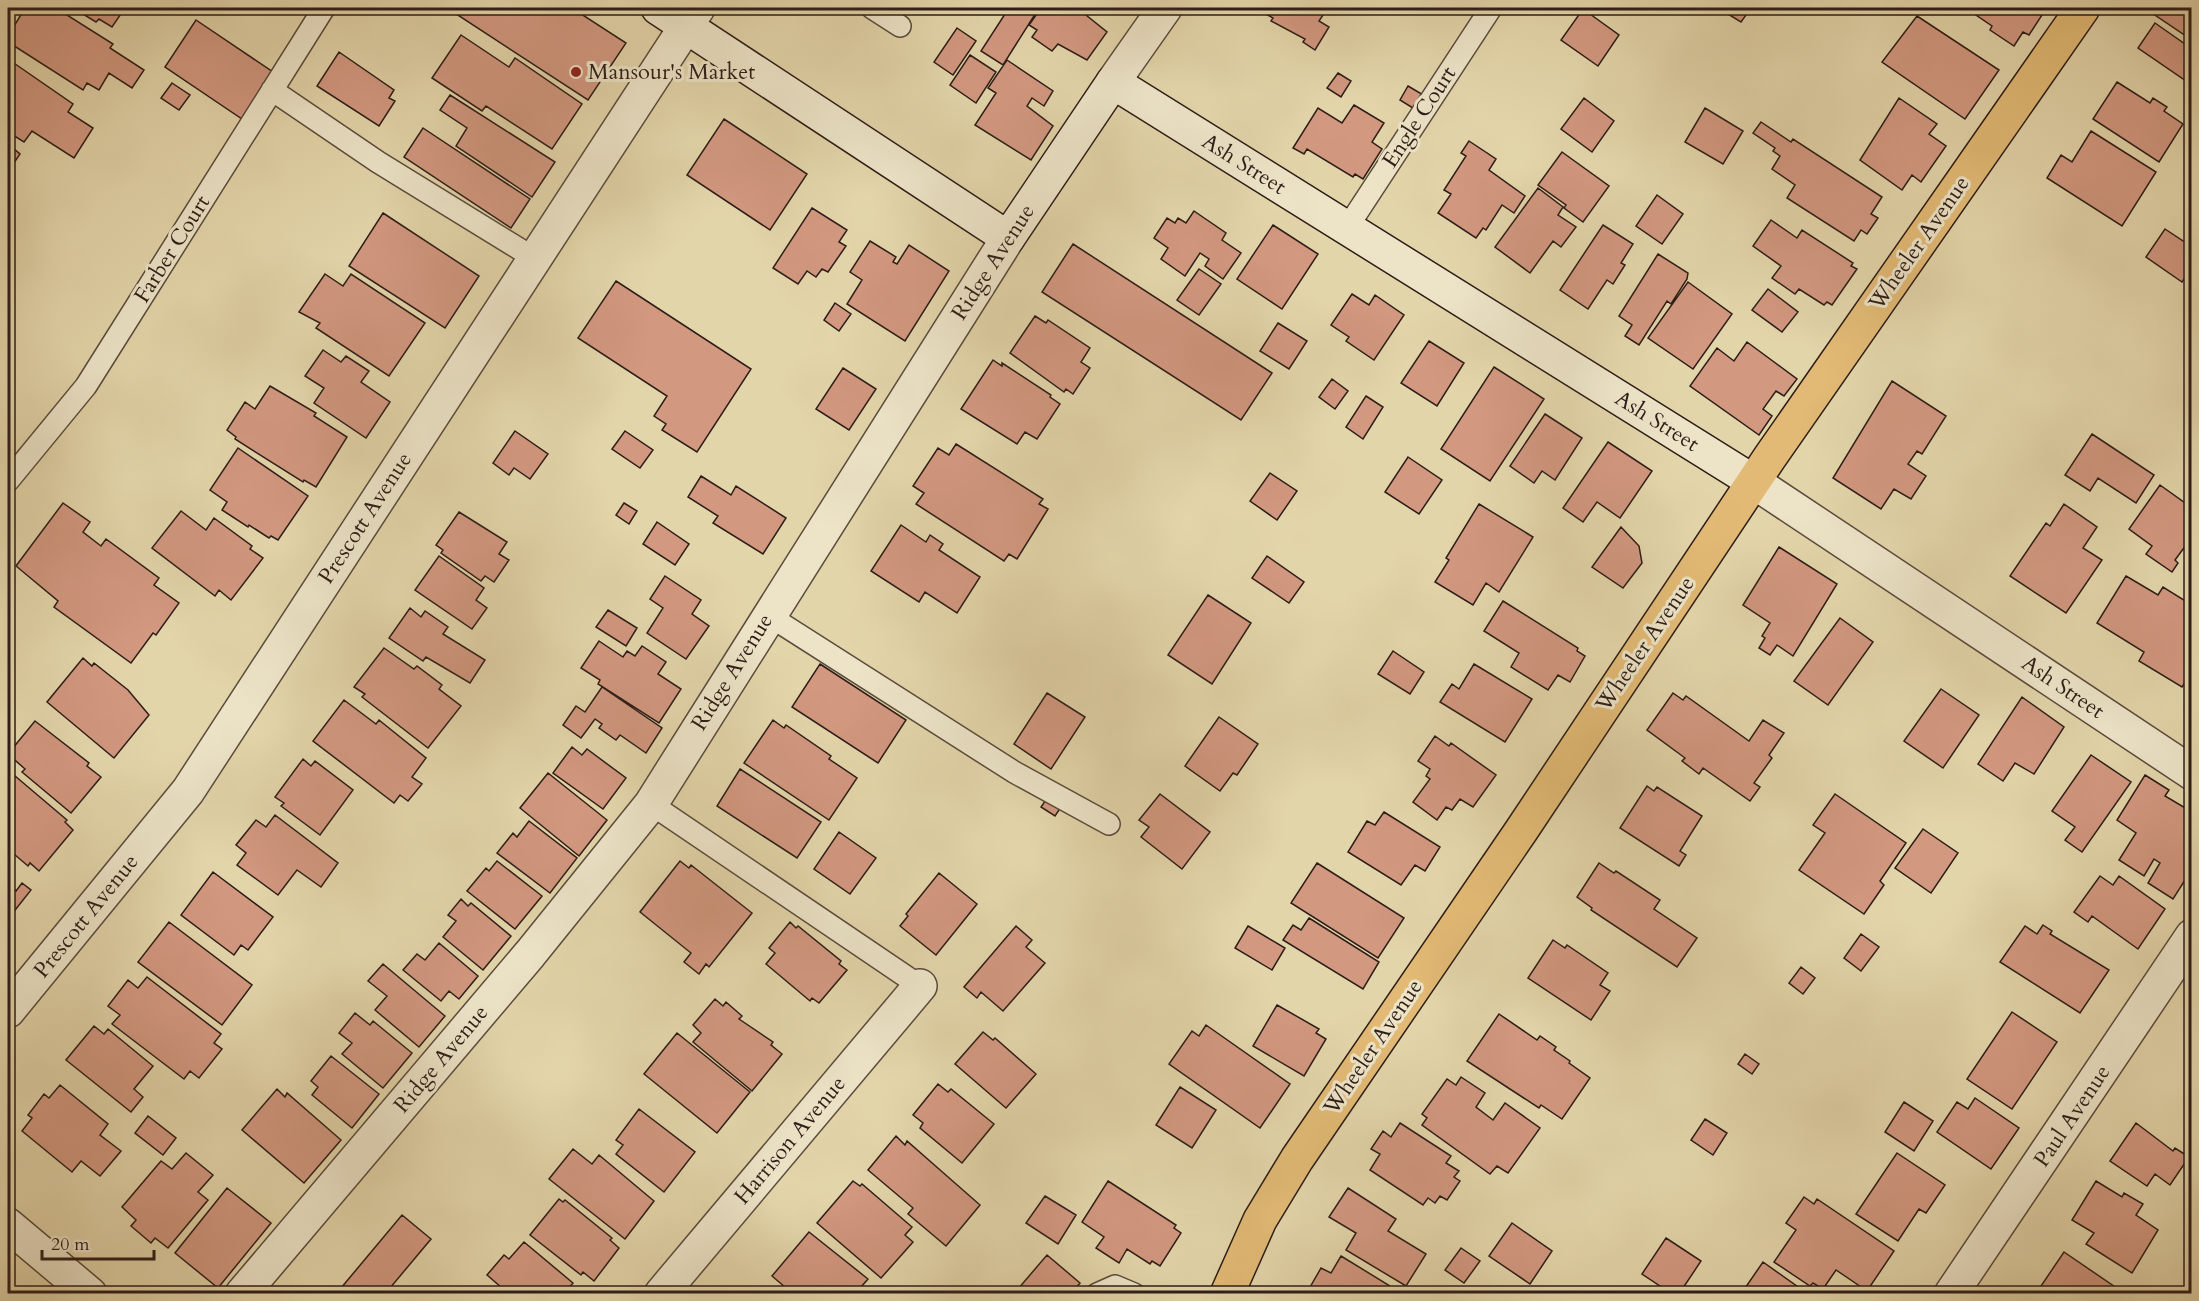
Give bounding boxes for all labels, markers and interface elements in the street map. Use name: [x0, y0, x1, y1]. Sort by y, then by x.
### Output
place label: Mansour's Market: [588, 57, 755, 87]
street label: Engle Court: [1375, 60, 1463, 174]
marker: Mansour's Market: [569, 65, 583, 79]
street label: Ash Street: [1196, 126, 1292, 202]
street label: Wheeler Avenue: [1861, 170, 1976, 317]
street label: Farber Court: [127, 189, 217, 308]
street label: Ridge Avenue: [944, 198, 1042, 326]
street label: Ash Street: [1609, 383, 1705, 459]
street label: Prescott Avenue: [311, 446, 419, 590]
street label: Wheeler Avenue: [1588, 570, 1701, 718]
street label: Ridge Avenue: [684, 608, 780, 736]
street label: Ash Street: [2016, 648, 2110, 726]
street label: Prescott Avenue: [27, 848, 145, 984]
street label: Wheeler Avenue: [1316, 973, 1429, 1121]
street label: Ridge Avenue: [387, 999, 495, 1119]
street label: Paul Avenue: [2027, 1059, 2117, 1173]
street label: Harrison Avenue: [727, 1069, 853, 1211]
scale bar: [42, 1223, 154, 1261]
text: 20 m: [51, 1232, 90, 1257]

